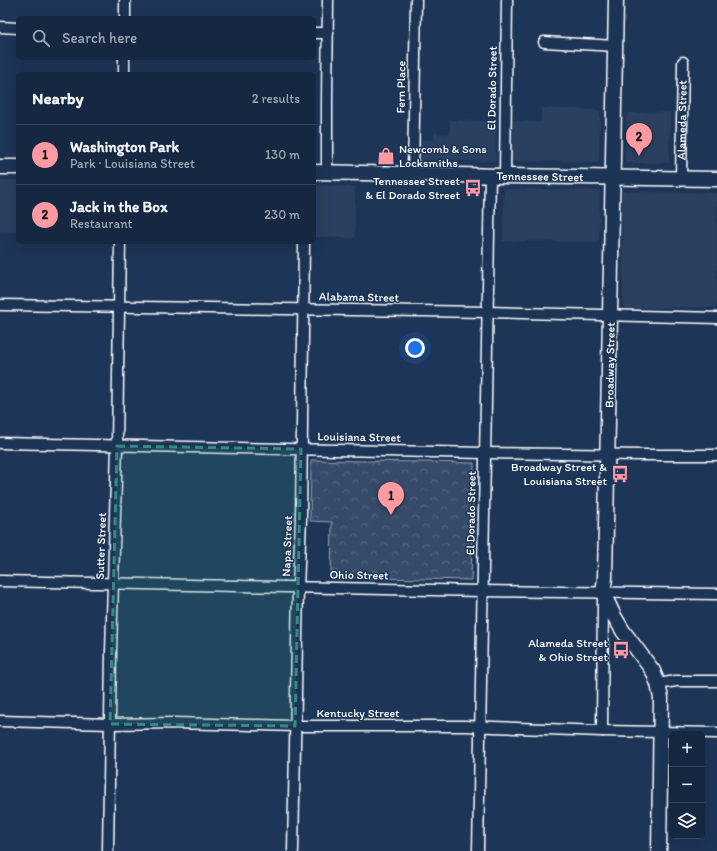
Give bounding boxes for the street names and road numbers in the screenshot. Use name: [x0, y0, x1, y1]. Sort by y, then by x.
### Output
street label: El Dorado Street: [484, 45, 500, 130]
street label: Fern Place: [394, 60, 408, 114]
street label: Alameda Street: [674, 79, 690, 160]
street label: Tennessee Street: [496, 169, 584, 184]
street label: Alabama Street: [319, 289, 400, 305]
street label: Broadway Street: [602, 322, 618, 408]
street label: Louisiana Street: [317, 429, 401, 445]
street label: El Dorado Street: [463, 470, 479, 555]
street label: Sutter Street: [93, 512, 109, 580]
street label: Napa Street: [279, 515, 295, 577]
street label: Ohio Street: [329, 567, 389, 583]
street label: Kentucky Street: [316, 706, 400, 720]

